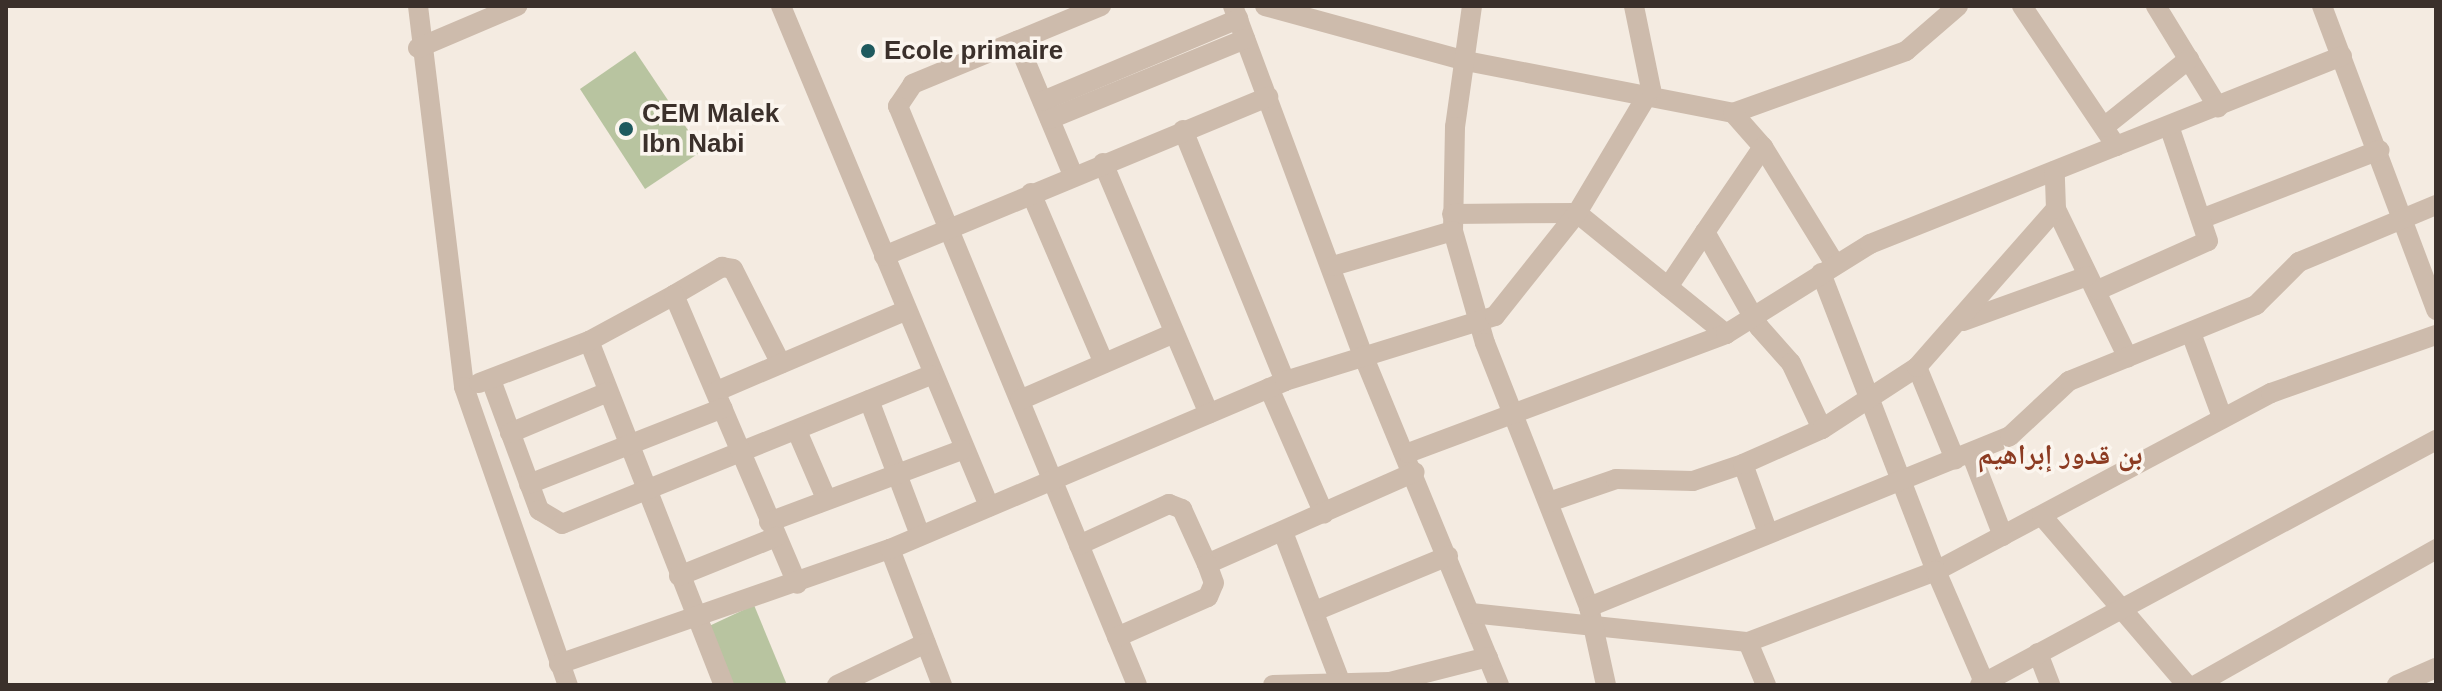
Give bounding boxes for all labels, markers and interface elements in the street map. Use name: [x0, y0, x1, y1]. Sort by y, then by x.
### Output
place label: Ecole primaire: [884, 35, 1063, 67]
marker: Ecole primaire: [859, 42, 877, 60]
place label: CEM Malek Ibn Nabi: [642, 98, 779, 160]
marker: CEM Malek Ibn Nabi: [617, 120, 635, 138]
district label: بن قدور إبراهيم: [1978, 438, 2142, 472]

